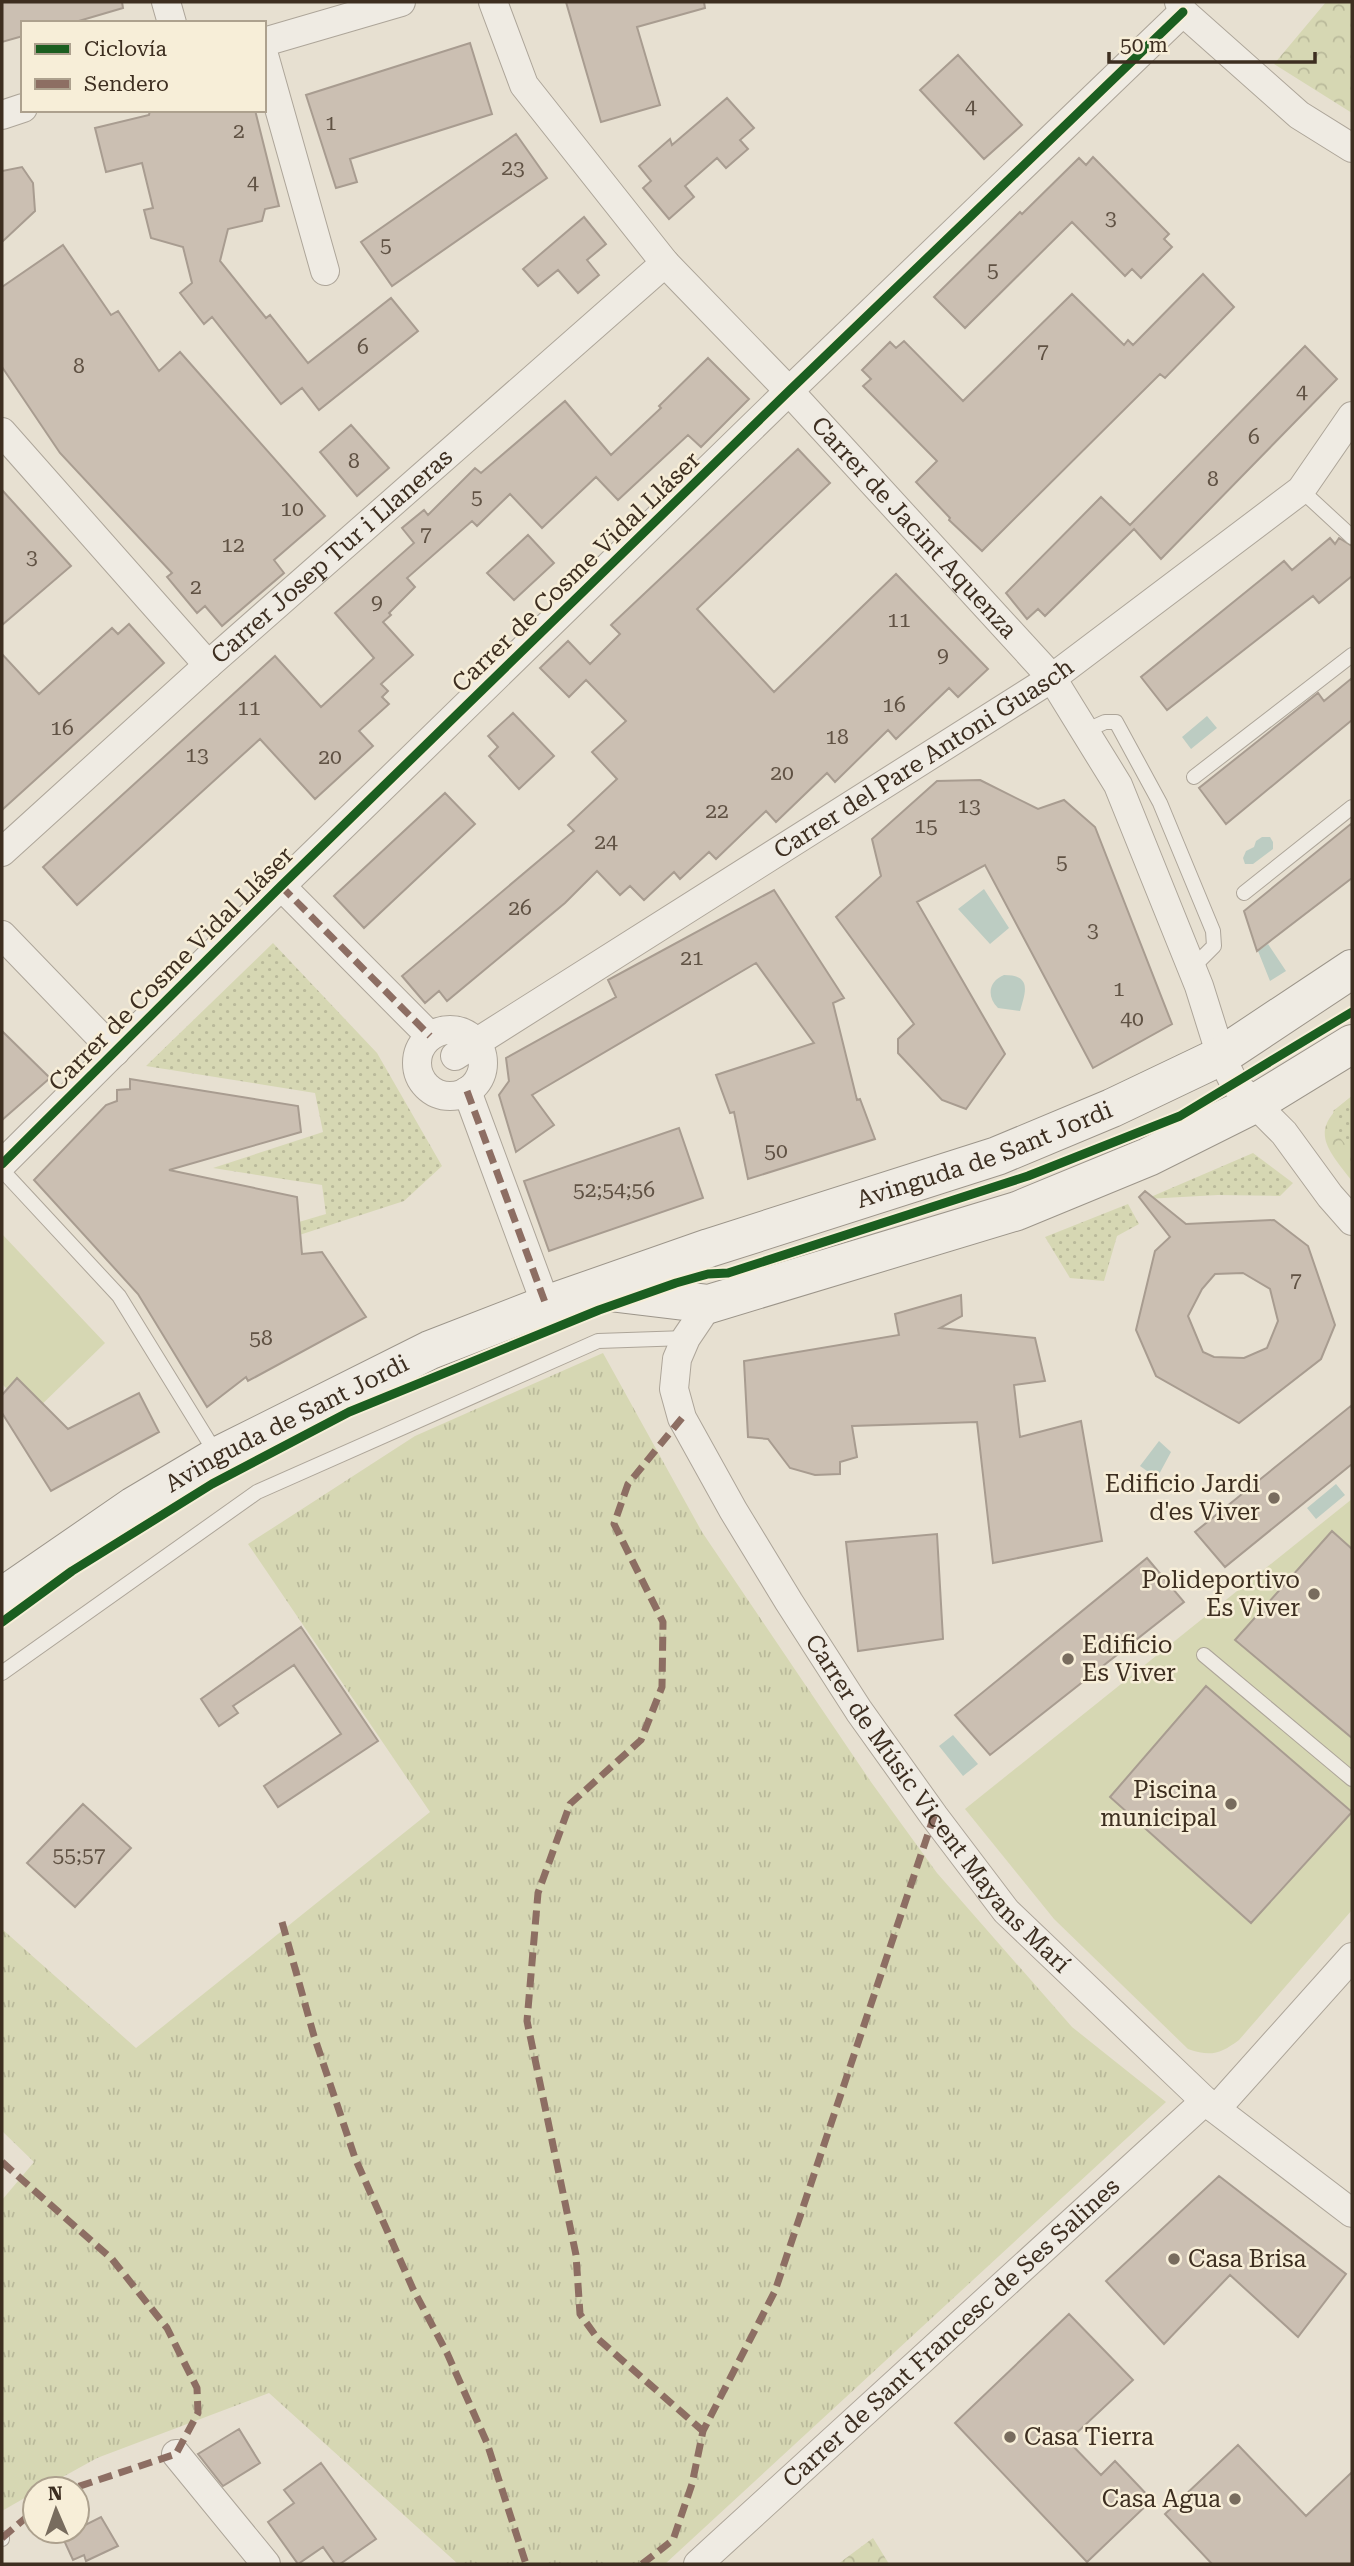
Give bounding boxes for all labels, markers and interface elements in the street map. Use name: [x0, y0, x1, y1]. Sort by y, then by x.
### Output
legend: [21, 21, 266, 112]
scale bar: [1109, 21, 1316, 65]
text: 50 m: [1120, 33, 1168, 57]
text: Ciclovía: [84, 37, 168, 61]
text: Sendero: [84, 72, 169, 96]
house number: 4: [965, 95, 977, 119]
house number: 1: [325, 111, 337, 135]
house number: 2: [233, 119, 245, 143]
house number: 23: [501, 156, 525, 180]
house number: 4: [247, 171, 259, 195]
house number: 3: [1105, 206, 1117, 230]
house number: 5: [380, 233, 392, 257]
house number: 5: [987, 258, 999, 282]
house number: 6: [357, 335, 369, 359]
house number: 7: [1037, 339, 1049, 363]
house number: 8: [73, 354, 85, 378]
house number: 4: [1296, 380, 1308, 404]
street label: Carrer de Jacint Aquenza: [805, 411, 1023, 644]
house number: 6: [1248, 425, 1260, 449]
street label: Carrer Josep Tur i Llaneras: [206, 443, 458, 670]
street label: Carrer de Cosme Vidal Lláser: [446, 446, 706, 698]
house number: 8: [348, 449, 360, 473]
house number: 8: [1207, 467, 1219, 491]
house number: 5: [471, 485, 483, 509]
house number: 10: [280, 497, 304, 521]
house number: 7: [420, 522, 432, 546]
house number: 12: [221, 533, 245, 557]
house number: 3: [26, 545, 38, 569]
house number: 2: [190, 575, 202, 599]
house number: 9: [371, 590, 383, 614]
house number: 11: [887, 608, 911, 632]
house number: 9: [937, 643, 949, 667]
street label: Carrer del Pare Antoni Guasch: [769, 653, 1079, 865]
house number: 16: [882, 693, 906, 717]
house number: 11: [237, 696, 261, 720]
house number: 16: [50, 716, 74, 740]
house number: 18: [825, 725, 849, 749]
house number: 13: [185, 743, 209, 767]
house number: 20: [318, 745, 342, 769]
house number: 20: [770, 761, 794, 785]
house number: 13: [957, 794, 981, 818]
house number: 22: [705, 799, 729, 823]
house number: 15: [914, 814, 938, 838]
house number: 24: [594, 830, 618, 854]
street label: Carrer de Cosme Vidal Lláser: [43, 841, 299, 1097]
house number: 5: [1056, 850, 1068, 874]
house number: 26: [508, 896, 532, 920]
house number: 3: [1087, 918, 1099, 942]
house number: 21: [680, 946, 704, 970]
house number: 1: [1113, 977, 1125, 1001]
house number: 40: [1120, 1007, 1144, 1031]
street label: Avinguda de Sant Jordi: [853, 1095, 1117, 1214]
house number: 50: [764, 1139, 788, 1163]
house number: 52;54;56: [573, 1178, 655, 1202]
house number: 7: [1290, 1268, 1302, 1292]
house number: 58: [249, 1326, 273, 1350]
street label: Avinguda de Sant Jordi: [160, 1349, 413, 1498]
place label: Edificio Jardi d'es Viver: [1105, 1470, 1260, 1526]
marker: Edificio Jardi d'es Viver: [1266, 1490, 1282, 1506]
place label: Polideportivo Es Viver: [1141, 1566, 1300, 1622]
marker: Polideportivo Es Viver: [1306, 1586, 1322, 1602]
street label: Carrer de Músic Vicent Mayans Marí: [800, 1629, 1076, 1979]
place label: Edificio Es Viver: [1082, 1631, 1176, 1687]
marker: Edificio Es Viver: [1060, 1651, 1076, 1667]
place label: Piscina municipal: [1100, 1776, 1217, 1832]
marker: Piscina municipal: [1223, 1796, 1239, 1812]
house number: 55;57: [53, 1843, 106, 1867]
street label: Carrer de Sant Francesc de Ses Salines: [777, 2172, 1125, 2493]
place label: Casa Brisa: [1188, 2245, 1307, 2273]
marker: Casa Brisa: [1166, 2251, 1182, 2267]
place label: Casa Tierra: [1024, 2423, 1154, 2451]
marker: Casa Tierra: [1002, 2429, 1018, 2445]
north arrow: [21, 2475, 91, 2545]
text: N: [48, 2482, 64, 2505]
place label: Casa Agua: [1102, 2485, 1221, 2513]
marker: Casa Agua: [1227, 2491, 1243, 2507]

